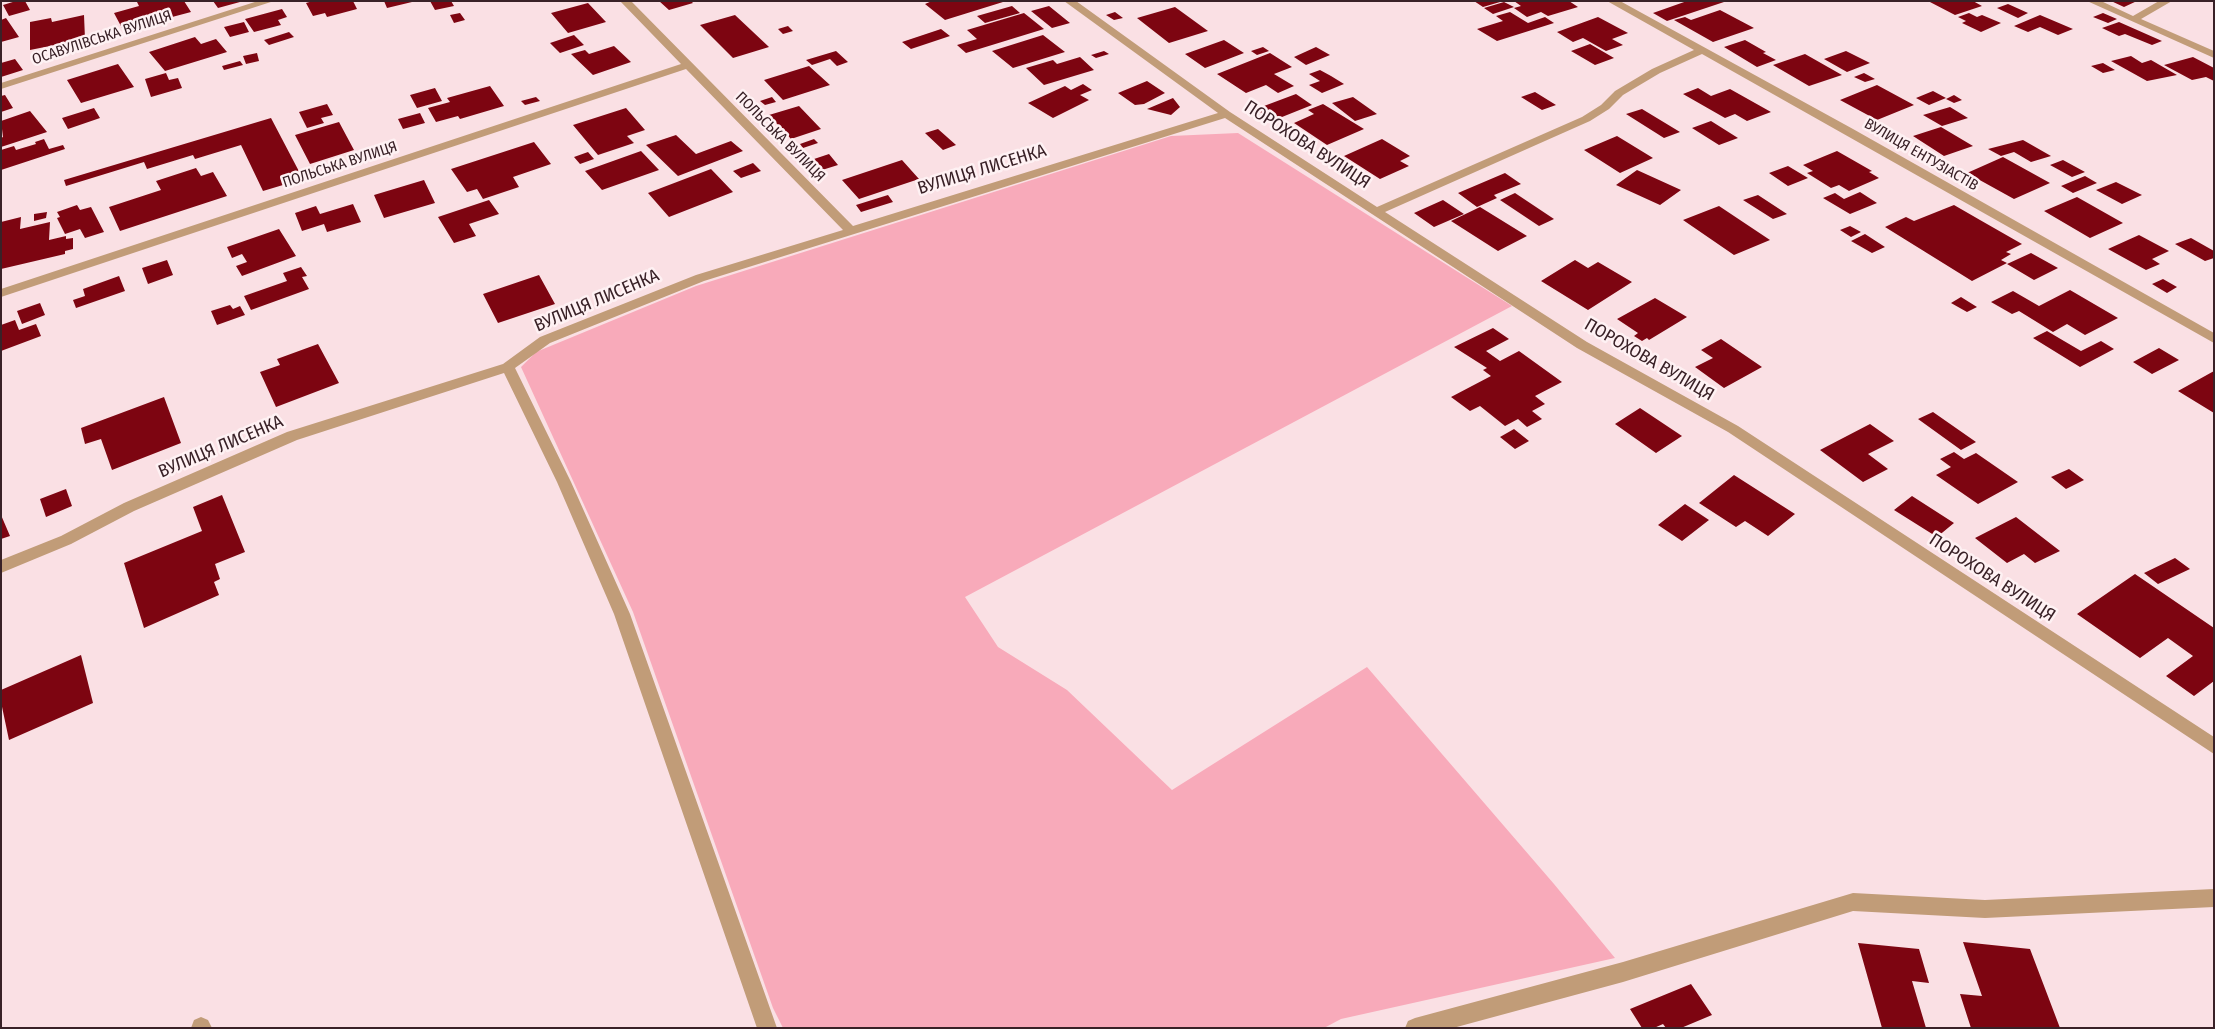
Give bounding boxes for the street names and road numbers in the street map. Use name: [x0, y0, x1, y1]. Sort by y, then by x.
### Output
street label: ОСАВУЛІВСЬКА ВУЛИЦЯ: [30, 7, 174, 69]
street label: ПОЛЬСЬКА ВУЛИЦЯ: [731, 88, 829, 186]
street label: ПОРОХОВА ВУЛИЦЯ: [1240, 96, 1374, 194]
street label: ВУЛИЦЯ ЕНТУЗІАСТІВ: [1861, 115, 1981, 195]
street label: ПОЛЬСЬКА ВУЛИЦЯ: [280, 138, 400, 192]
street label: ВУЛИЦЯ ЛИСЕНКА: [915, 140, 1049, 200]
street label: ВУЛИЦЯ ЛИСЕНКА: [531, 265, 663, 337]
street label: ПОРОХОВА ВУЛИЦЯ: [1580, 314, 1718, 406]
street label: ВУЛИЦЯ ЛИСЕНКА: [155, 411, 287, 483]
street label: ПОРОХОВА ВУЛИЦЯ: [1925, 529, 2059, 627]

